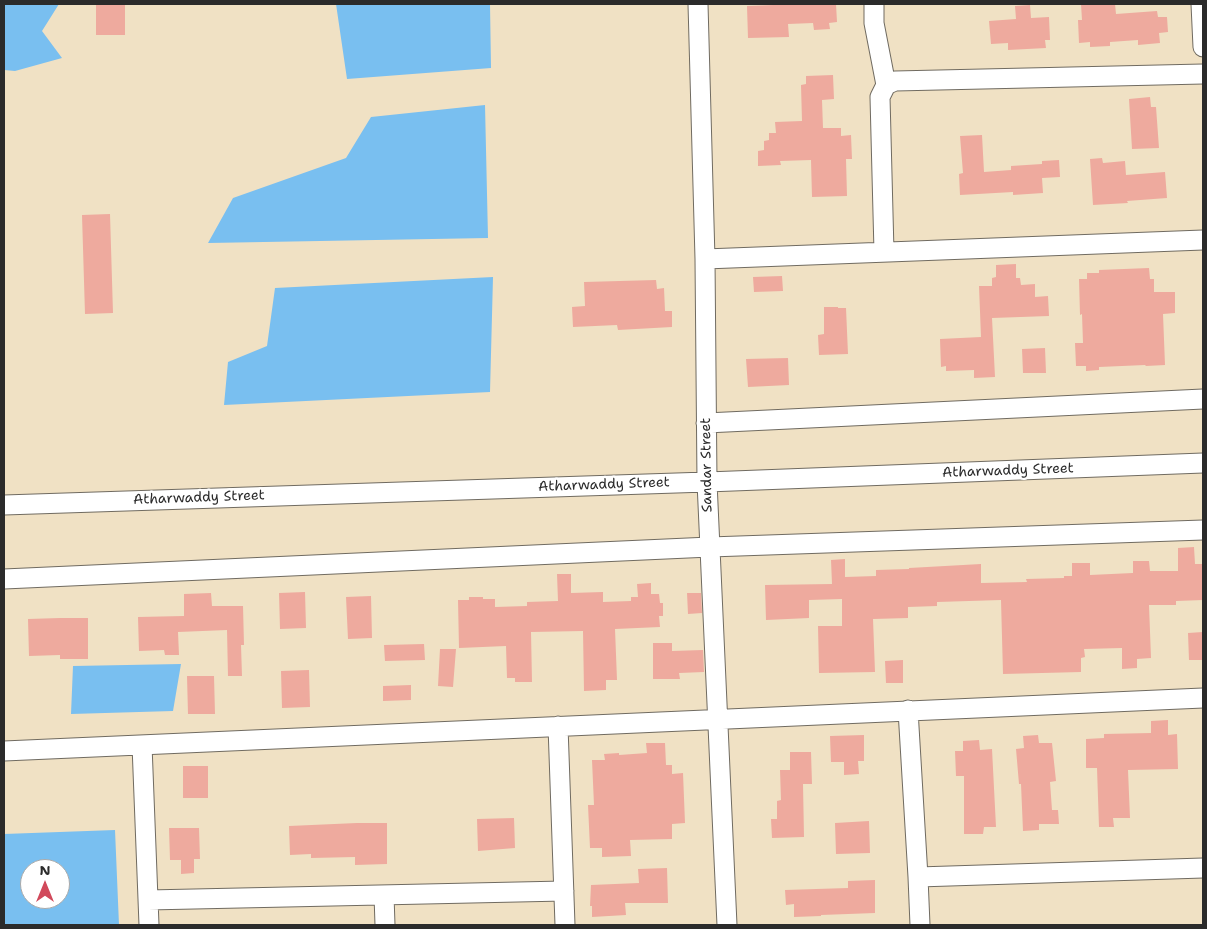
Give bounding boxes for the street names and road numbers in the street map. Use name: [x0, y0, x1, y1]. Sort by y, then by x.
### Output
street label: Sandar Street: [698, 417, 716, 513]
street label: Atharwaddy Street: [942, 460, 1074, 482]
street label: Atharwaddy Street: [538, 474, 670, 496]
street label: Atharwaddy Street: [133, 487, 265, 509]

